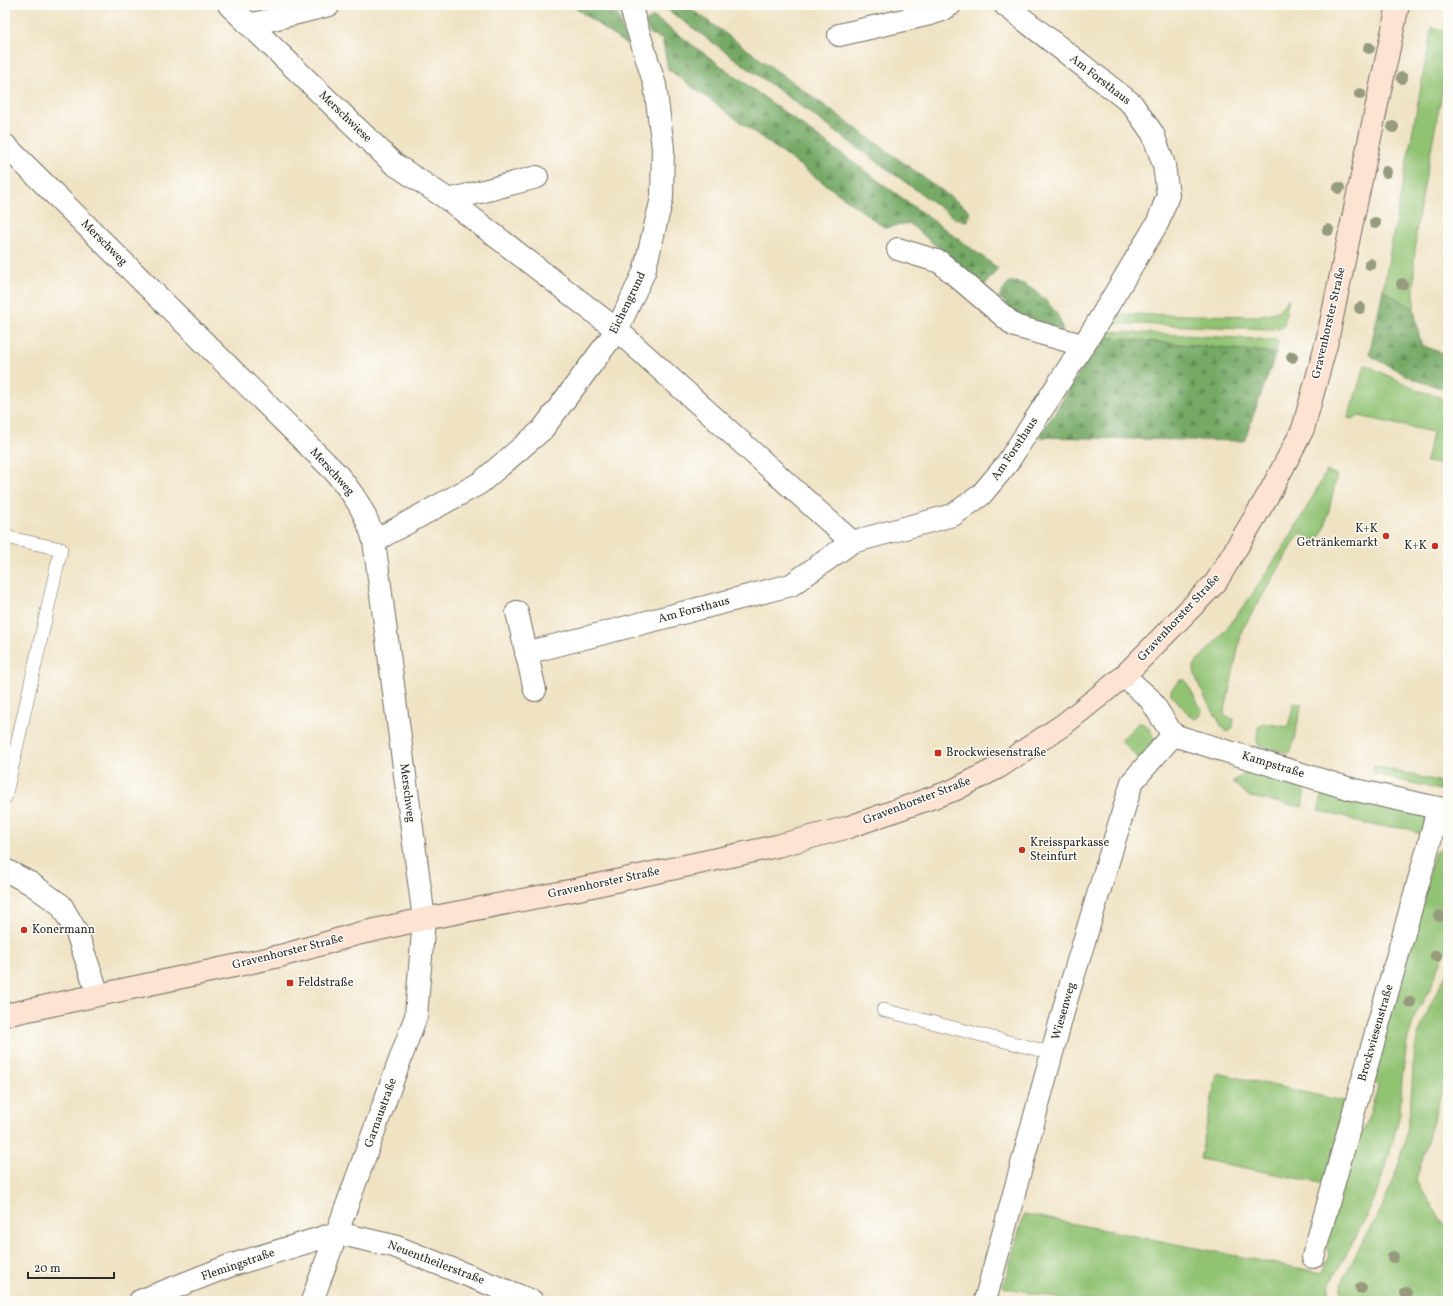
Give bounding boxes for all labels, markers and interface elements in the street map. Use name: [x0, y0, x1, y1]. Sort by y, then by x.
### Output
street label: Am Forsthaus: [1066, 51, 1134, 109]
street label: Merschwiese: [315, 88, 375, 147]
street label: Merschweg: [77, 216, 131, 270]
street label: Gravenhorster Straße: [1308, 265, 1350, 380]
street label: Eichengrund: [606, 269, 650, 337]
street label: Am Forsthaus: [988, 414, 1042, 484]
street label: Merschweg: [306, 445, 358, 499]
place label: K+K Getränkemarkt: [1297, 521, 1378, 551]
marker: K+K Getränkemarkt: [1381, 531, 1391, 541]
place label: K+K: [1404, 538, 1427, 554]
marker: K+K: [1430, 541, 1440, 551]
street label: Gravenhorster Straße: [1134, 571, 1224, 665]
street label: Am Forsthaus: [656, 593, 732, 627]
place label: Brockwiesenstraße: [946, 745, 1047, 761]
marker: Brockwiesenstraße: [933, 748, 943, 758]
street label: Kampstraße: [1240, 748, 1307, 782]
street label: Merschweg: [395, 762, 419, 824]
street label: Gravenhorster Straße: [861, 773, 973, 829]
place label: Kreissparkasse Steinfurt: [1030, 835, 1109, 865]
marker: Kreissparkasse Steinfurt: [1017, 845, 1027, 855]
street label: Gravenhorster Straße: [547, 863, 662, 903]
place label: Konermann: [32, 922, 95, 938]
marker: Konermann: [19, 925, 29, 935]
street label: Gravenhorster Straße: [231, 930, 346, 974]
place label: Feldstraße: [298, 975, 354, 991]
marker: Feldstraße: [285, 978, 295, 988]
street label: Wiesenweg: [1048, 980, 1080, 1042]
street label: Brockwiesenstraße: [1354, 982, 1398, 1083]
street label: Garnaustraße: [361, 1076, 401, 1150]
street label: Neuentheilerstraße: [385, 1237, 487, 1289]
street label: Flemingstraße: [199, 1245, 277, 1285]
scale bar: [28, 1254, 114, 1280]
text: 20 m: [34, 1261, 61, 1277]

